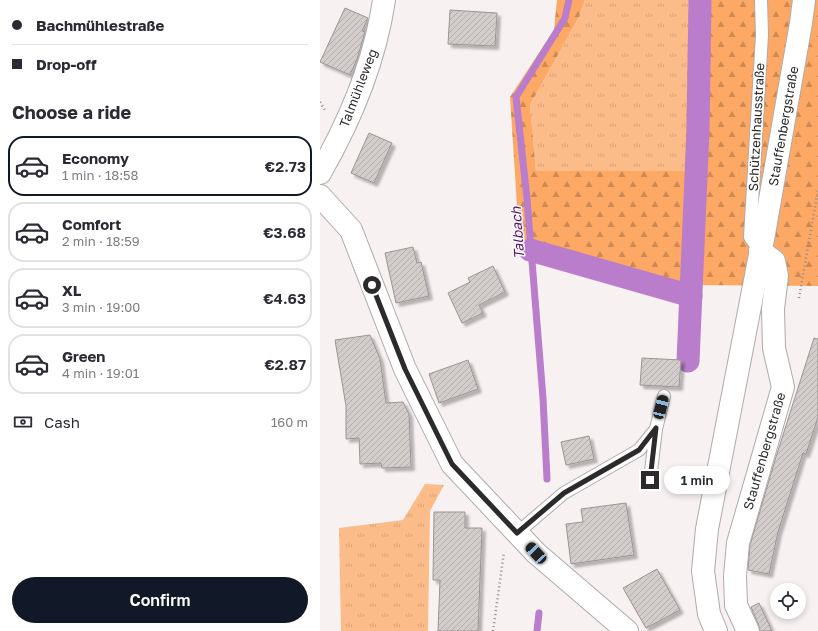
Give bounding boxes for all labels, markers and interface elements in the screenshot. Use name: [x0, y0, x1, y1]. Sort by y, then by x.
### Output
text: Bachmühlestraße: [36, 16, 164, 34]
street label: Talmühleweg: [336, 46, 380, 130]
text: Drop-off: [36, 55, 96, 73]
street label: Schützenhausstraße: [745, 62, 767, 192]
street label: Stauffenbergstraße: [765, 65, 801, 187]
text: Choose a ride: [12, 101, 131, 123]
icon: car: [14, 148, 50, 184]
text: Economy: [62, 149, 129, 167]
text: €2.73: [265, 157, 306, 175]
text: 1 min · 18:58: [62, 167, 139, 183]
water label: Talbach: [507, 205, 527, 260]
icon: car: [14, 214, 50, 250]
text: Comfort: [62, 215, 121, 233]
text: €3.68: [263, 223, 306, 241]
text: 2 min · 18:59: [62, 233, 140, 249]
route start: [363, 276, 381, 294]
icon: car: [14, 280, 50, 316]
text: XL: [62, 281, 81, 299]
text: €4.63: [263, 289, 306, 307]
text: 3 min · 19:00: [62, 299, 140, 315]
icon: car: [14, 346, 50, 382]
text: Green: [62, 347, 105, 365]
text: €2.87: [264, 355, 306, 373]
text: 4 min · 19:01: [62, 365, 139, 381]
street label: Stauffenbergstraße: [740, 390, 788, 512]
car: [652, 394, 670, 420]
icon: cash: [12, 411, 34, 433]
text: Cash: [44, 413, 80, 431]
text: 160 m: [271, 414, 308, 430]
callout: 1 min: [664, 466, 730, 494]
route end: [641, 471, 659, 489]
text: 1 min: [681, 472, 713, 488]
car: [523, 540, 549, 566]
button: Confirm: [12, 577, 308, 623]
map controls: [770, 583, 806, 619]
button: locate: [770, 583, 806, 619]

